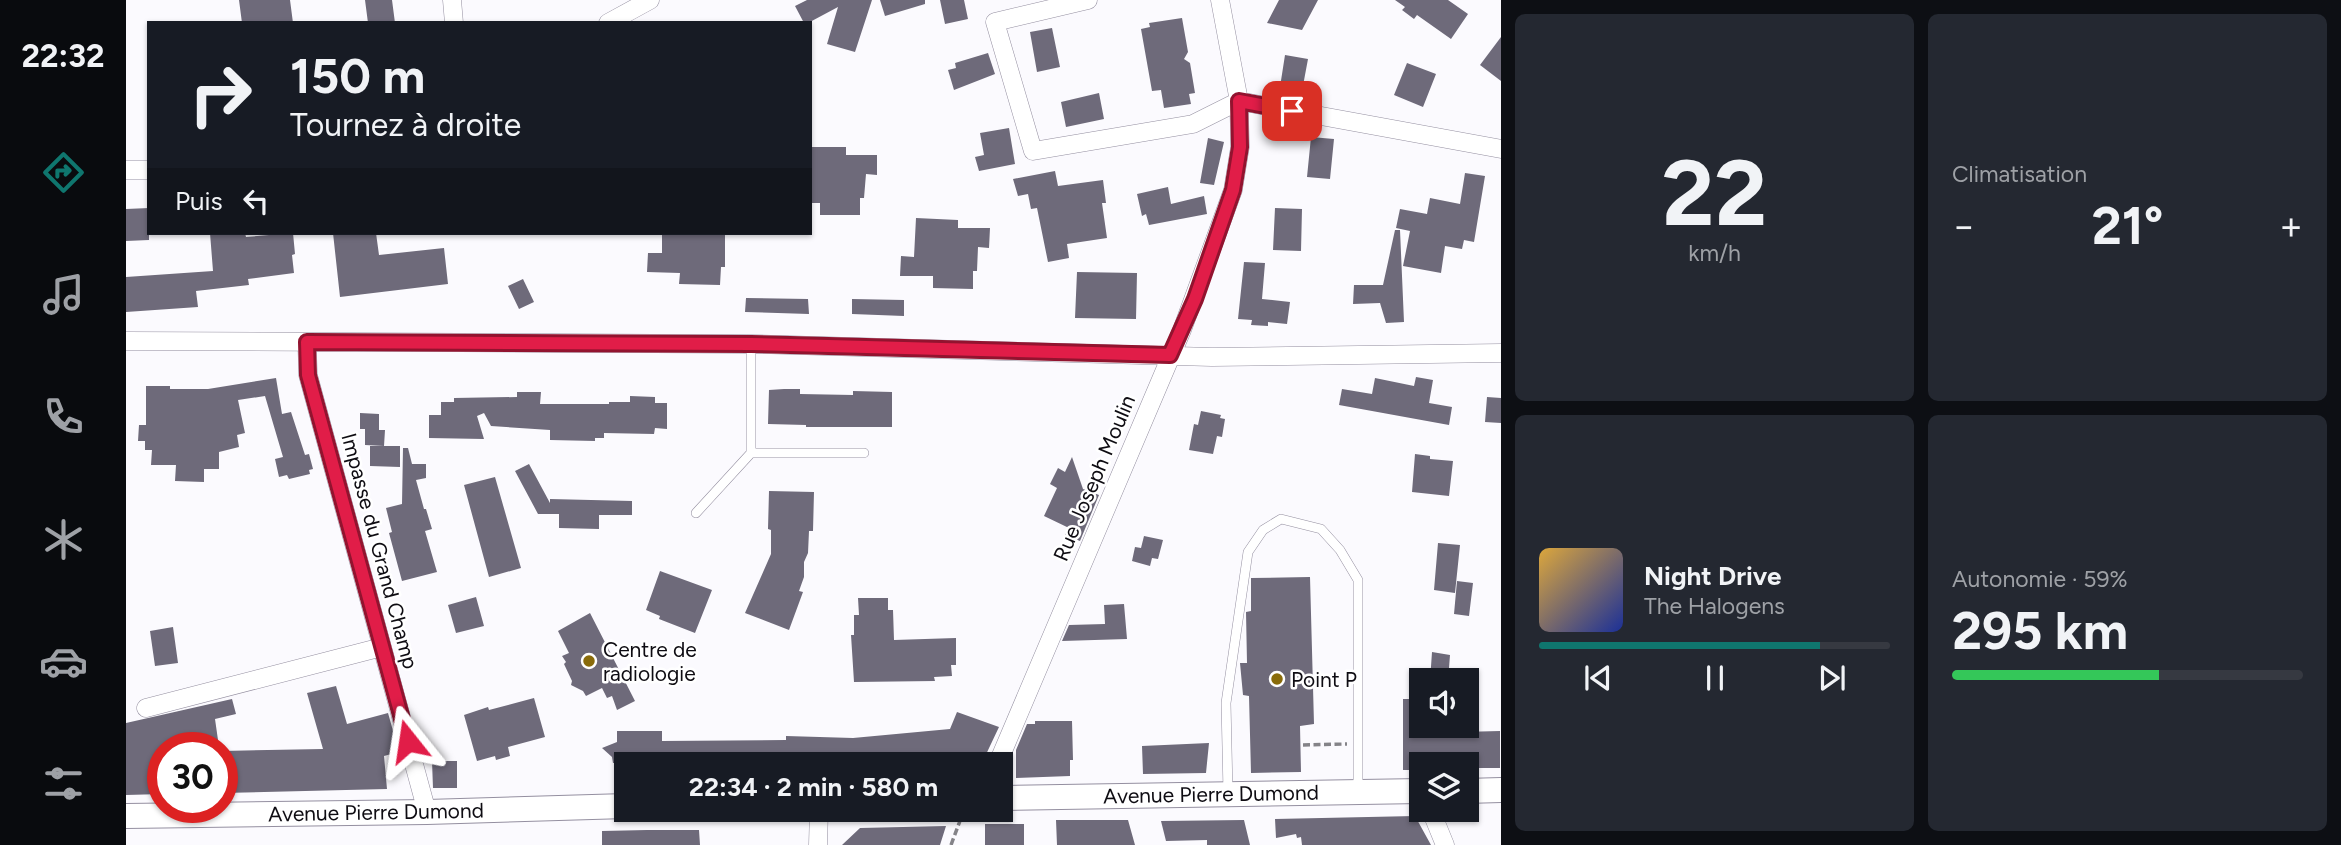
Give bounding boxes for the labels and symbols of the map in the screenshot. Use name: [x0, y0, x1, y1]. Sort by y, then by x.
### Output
pin: [1262, 81, 1322, 141]
street label: Rue Joseph Moulin: [1048, 391, 1140, 565]
street label: Impasse du Grand Champ: [336, 430, 424, 672]
place label: Centre de radiologie: [603, 637, 697, 686]
marker: Centre de radiologie: [581, 653, 597, 669]
place label: Point P: [1291, 667, 1357, 692]
marker: Point P: [1269, 671, 1285, 687]
position arrow: [371, 704, 445, 778]
speed limit sign: 30: [147, 732, 238, 823]
street label: Avenue Pierre Dumond: [1103, 780, 1319, 808]
street label: Avenue Pierre Dumond: [268, 798, 484, 826]

